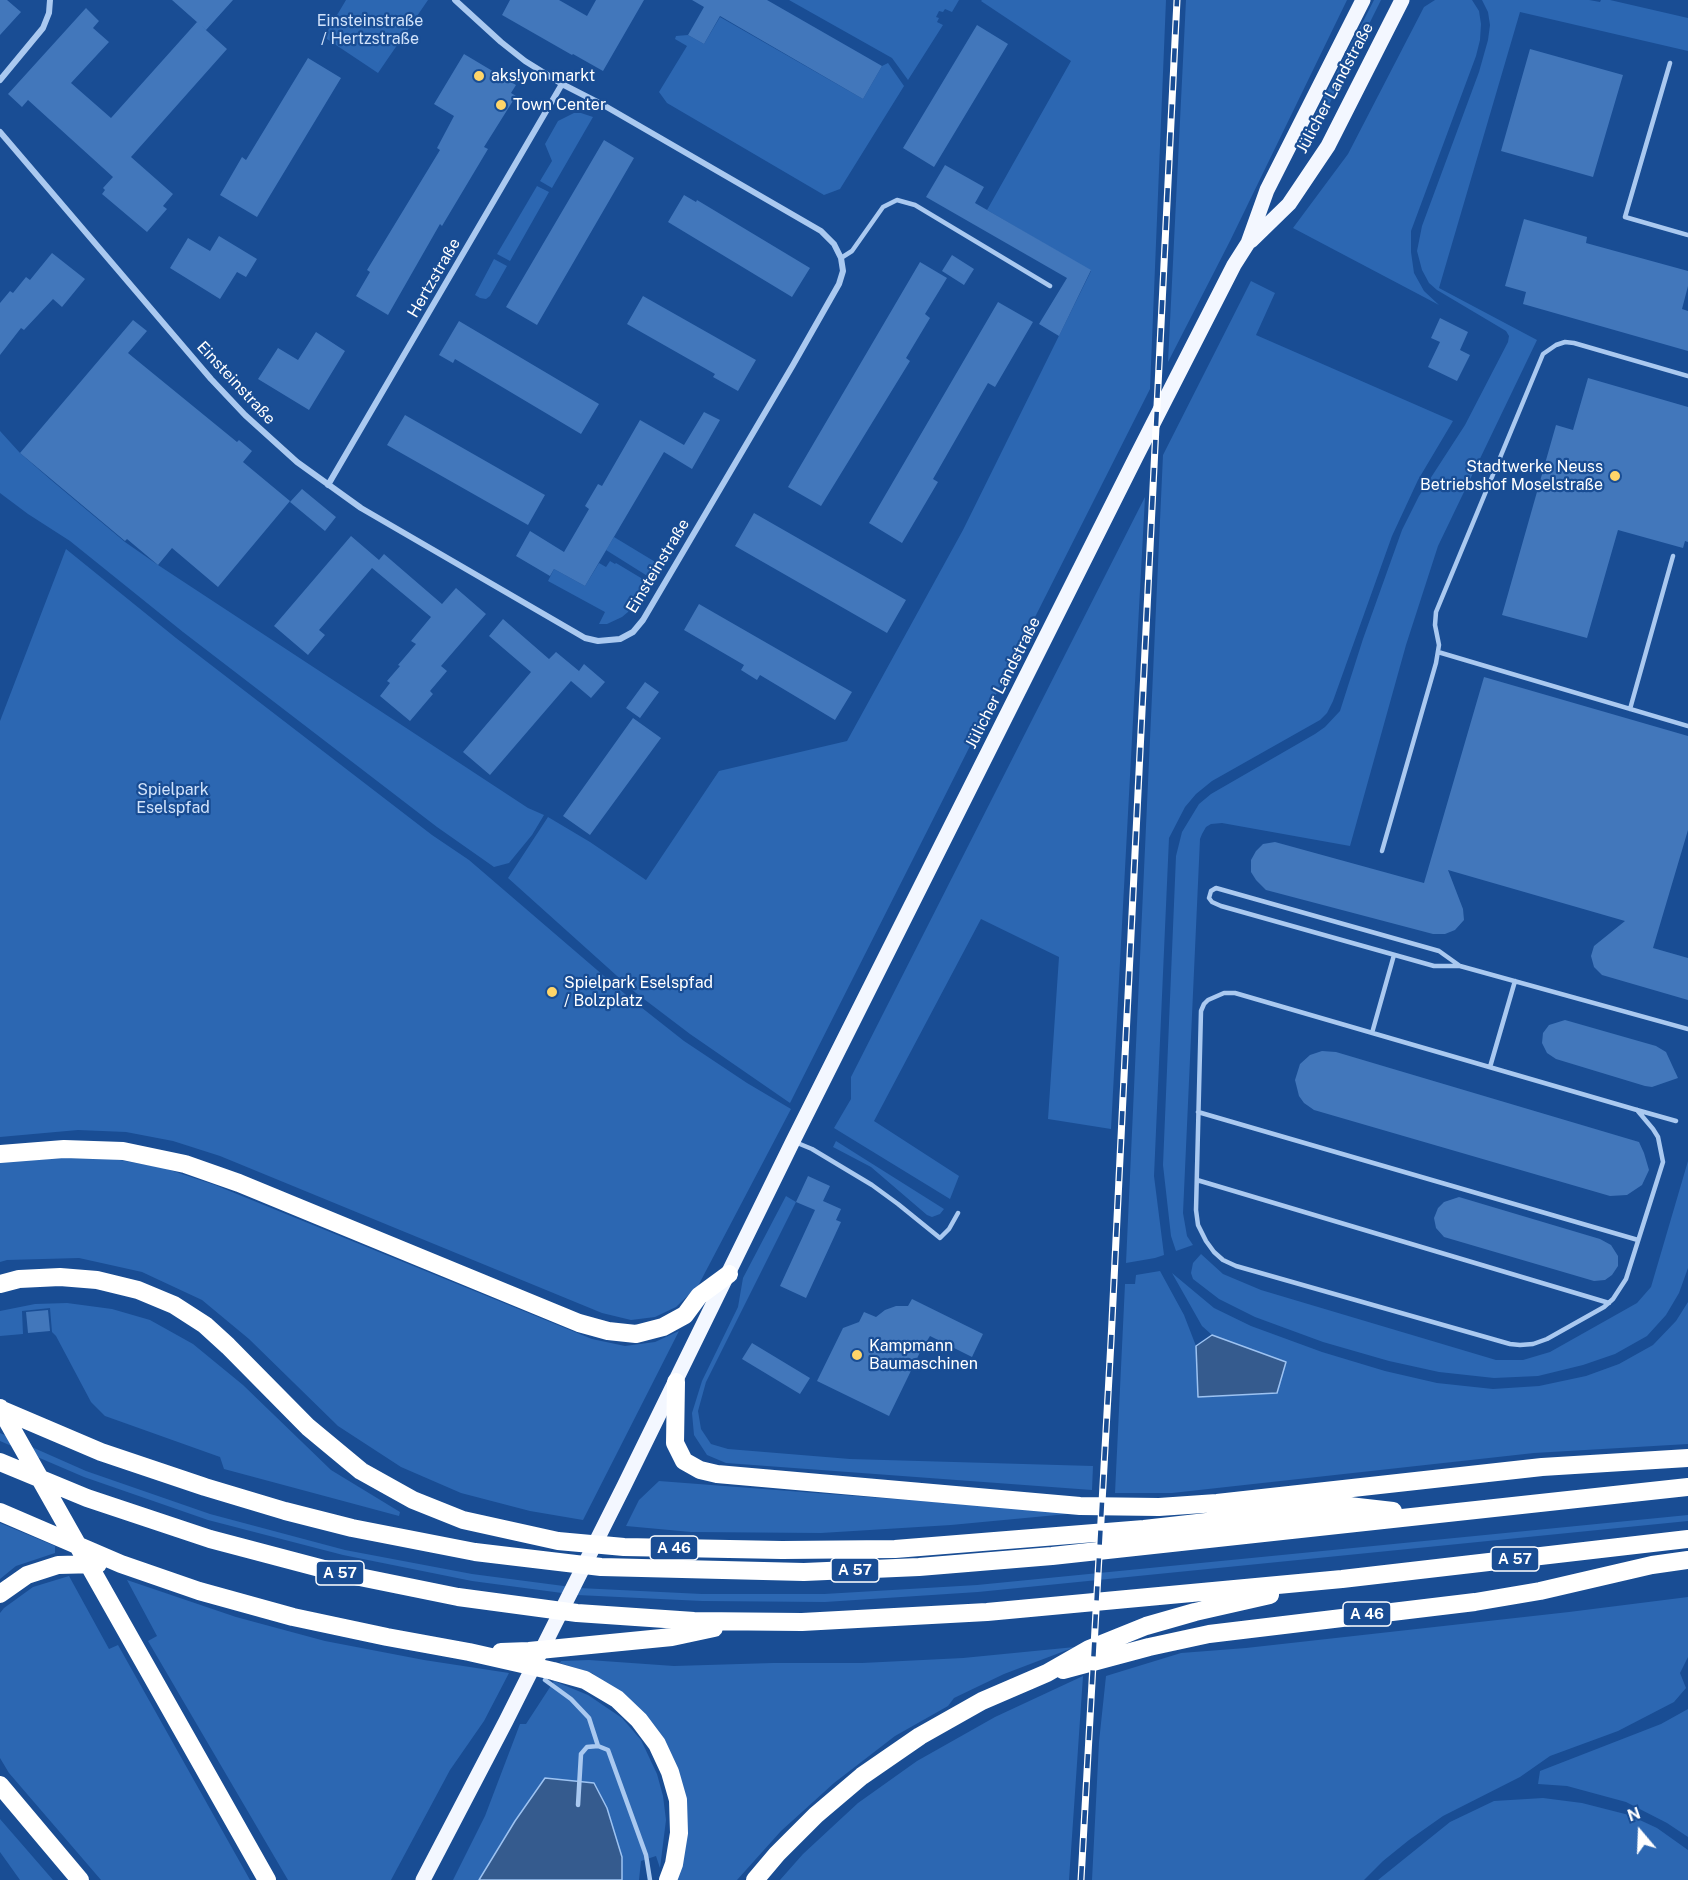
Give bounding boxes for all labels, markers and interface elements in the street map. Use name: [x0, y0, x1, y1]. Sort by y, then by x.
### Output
park label: Einsteinstraße / Hertzstraße: [317, 11, 423, 49]
street label: Jülicher Landstraße: [1292, 19, 1378, 157]
place label: aks!yon markt: [491, 66, 595, 86]
marker: aks!yon markt: [472, 69, 486, 83]
place label: Town Center: [513, 95, 606, 115]
marker: Town Center: [494, 98, 508, 112]
street label: Hertzstraße: [404, 235, 464, 321]
street label: Einsteinstraße: [193, 337, 279, 429]
place label: Stadtwerke Neuss Betriebshof Moselstraße: [1420, 457, 1603, 495]
marker: Stadtwerke Neuss Betriebshof Moselstraße: [1608, 469, 1622, 483]
street label: Einsteinstraße: [622, 515, 694, 617]
street label: Jülicher Landstraße: [961, 614, 1045, 752]
park label: Spielpark Eselspfad: [136, 780, 210, 818]
place label: Spielpark Eselspfad / Bolzplatz: [564, 973, 713, 1011]
marker: Spielpark Eselspfad / Bolzplatz: [545, 985, 559, 999]
place label: Kampmann Baumaschinen: [869, 1336, 978, 1374]
marker: Kampmann Baumaschinen: [850, 1348, 864, 1362]
road number: A 46: [650, 1536, 698, 1560]
road number: A 57: [1491, 1547, 1539, 1571]
road number: A 57: [831, 1558, 879, 1582]
road number: A 57: [316, 1561, 364, 1585]
road number: A 46: [1343, 1602, 1391, 1626]
north arrow: [1610, 1802, 1670, 1862]
text: N: [1625, 1803, 1643, 1826]

